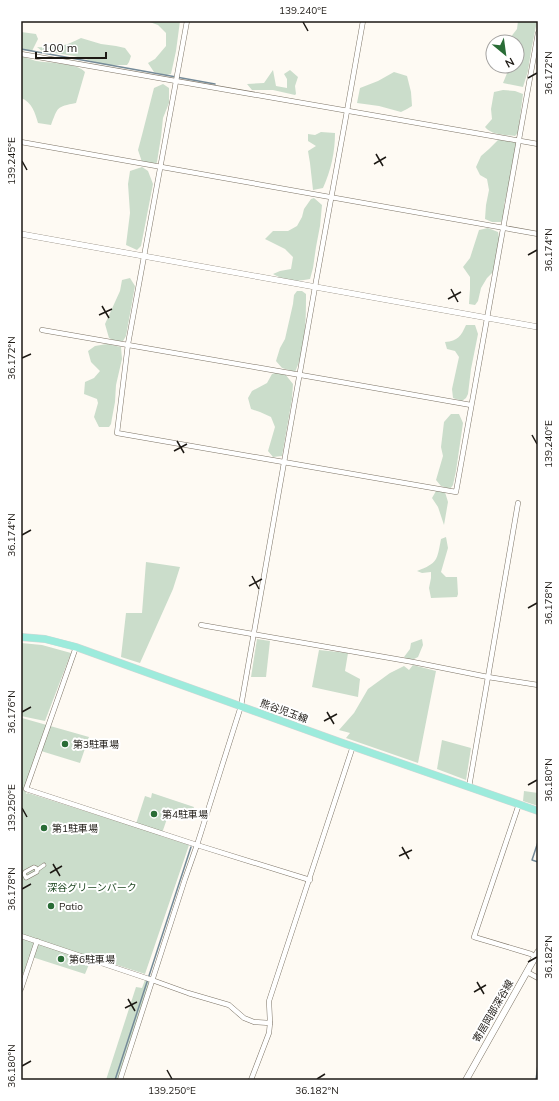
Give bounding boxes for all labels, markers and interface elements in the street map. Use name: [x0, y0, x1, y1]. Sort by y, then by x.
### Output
text: 139.240°E: [279, 4, 327, 17]
scale bar: [36, 34, 106, 60]
north arrow: [485, 34, 525, 74]
text: 100 m: [42, 40, 77, 55]
text: 36.172°N: [542, 51, 555, 95]
text: N: [503, 55, 517, 71]
text: 139.245°E: [5, 137, 18, 185]
text: 36.174°N: [542, 228, 555, 272]
text: 36.172°N: [5, 336, 18, 380]
text: 139.240°E: [542, 420, 555, 468]
text: 36.174°N: [5, 513, 18, 557]
text: 36.178°N: [542, 581, 555, 625]
text: 36.176°N: [5, 690, 18, 734]
street label: 熊谷児玉線: [258, 696, 310, 726]
place label: 第3駐車場: [73, 738, 119, 751]
marker: 第3駐車場: [60, 739, 70, 749]
text: 36.180°N: [542, 758, 555, 802]
text: 139.250°E: [5, 784, 18, 832]
place label: 第4駐車場: [162, 808, 208, 821]
marker: 第4駐車場: [149, 809, 159, 819]
place label: 第1駐車場: [52, 822, 98, 835]
marker: 第1駐車場: [39, 823, 49, 833]
text: 36.178°N: [5, 867, 18, 911]
park label: 深谷グリーンパーク: [47, 881, 137, 894]
place label: Patio: [59, 900, 83, 913]
marker: Patio: [46, 901, 56, 911]
text: 36.182°N: [542, 935, 555, 979]
place label: 第6駐車場: [69, 953, 115, 966]
marker: 第6駐車場: [56, 954, 66, 964]
street label: 寄居岡部深谷線: [470, 977, 516, 1045]
text: 36.180°N: [5, 1044, 18, 1088]
text: 139.250°E: [148, 1084, 196, 1097]
text: 36.182°N: [295, 1084, 339, 1097]

